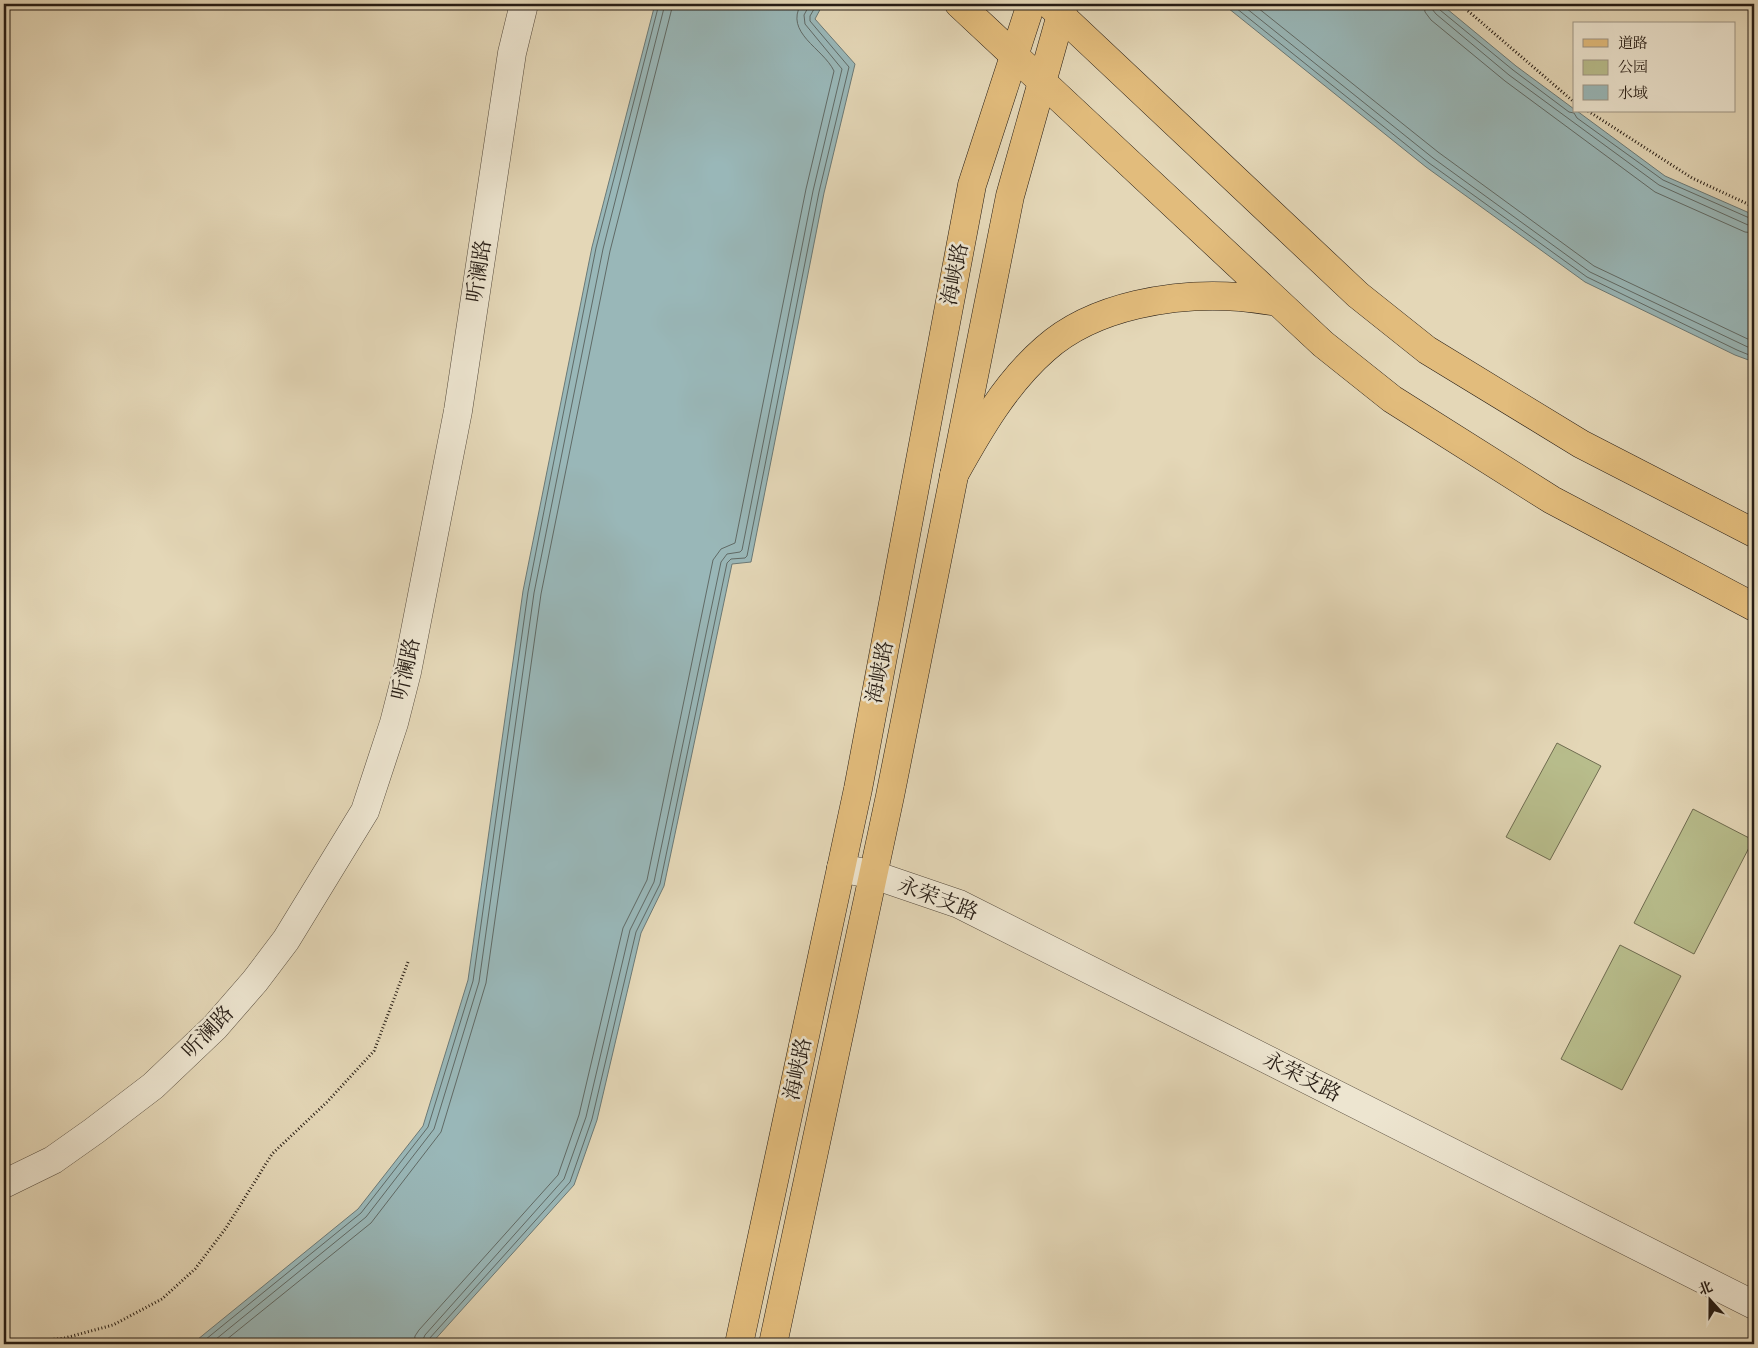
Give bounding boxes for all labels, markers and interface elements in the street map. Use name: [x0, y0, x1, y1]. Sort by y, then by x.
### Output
legend: [1573, 22, 1736, 112]
text: 道路: [1618, 34, 1648, 53]
text: 公园: [1618, 58, 1648, 77]
text: 水域: [1618, 84, 1648, 103]
street label: 听澜路: [461, 238, 497, 304]
street label: 海峡路: [936, 241, 974, 307]
street label: 听澜路: [386, 635, 426, 703]
street label: 海峡路: [861, 639, 899, 705]
street label: 永荣支路: [894, 871, 982, 927]
street label: 听澜路: [176, 1000, 240, 1064]
street label: 海峡路: [778, 1035, 818, 1103]
street label: 永荣支路: [1258, 1046, 1346, 1108]
north arrow: [1686, 1276, 1736, 1326]
text: 北: [1696, 1278, 1715, 1299]

